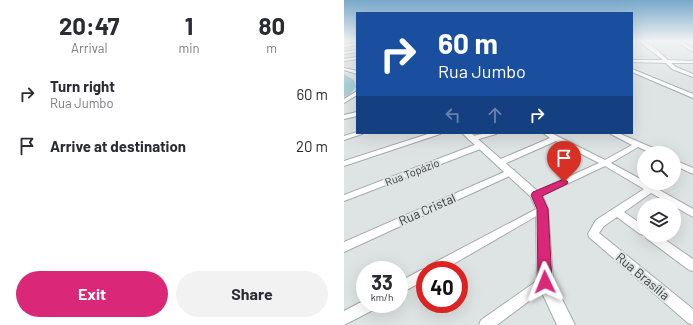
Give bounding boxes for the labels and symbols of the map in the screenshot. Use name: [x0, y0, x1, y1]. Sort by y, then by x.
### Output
pin: [547, 141, 581, 182]
street label: Rua Topázio: [383, 156, 441, 188]
street label: Rua Cristal: [396, 189, 458, 229]
street label: Rua Brasília: [613, 249, 673, 303]
speed limit sign: 40: [416, 261, 468, 313]
position arrow: [524, 261, 566, 303]

